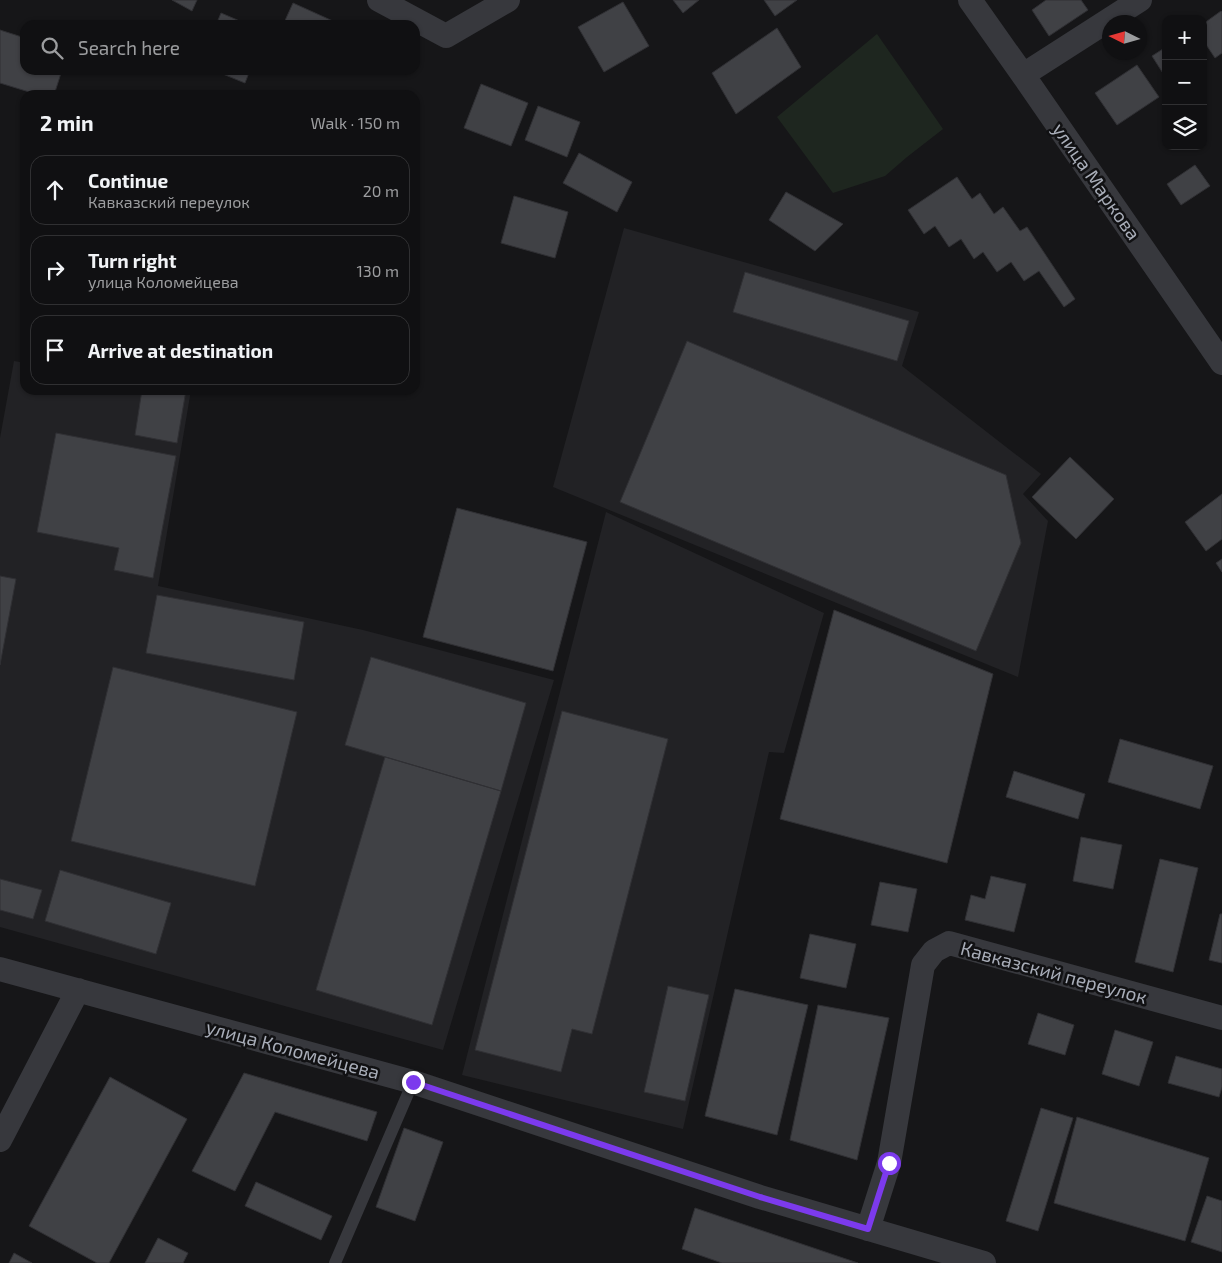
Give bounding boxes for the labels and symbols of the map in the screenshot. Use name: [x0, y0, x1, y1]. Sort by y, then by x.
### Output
north arrow: [1102, 15, 1147, 60]
street label: улица Маркова: [1047, 118, 1146, 244]
street label: Кавказский переулок: [958, 936, 1150, 1009]
street label: улица Коломейцева: [203, 1015, 382, 1084]
route end: [402, 1071, 425, 1094]
route start: [878, 1152, 901, 1175]

